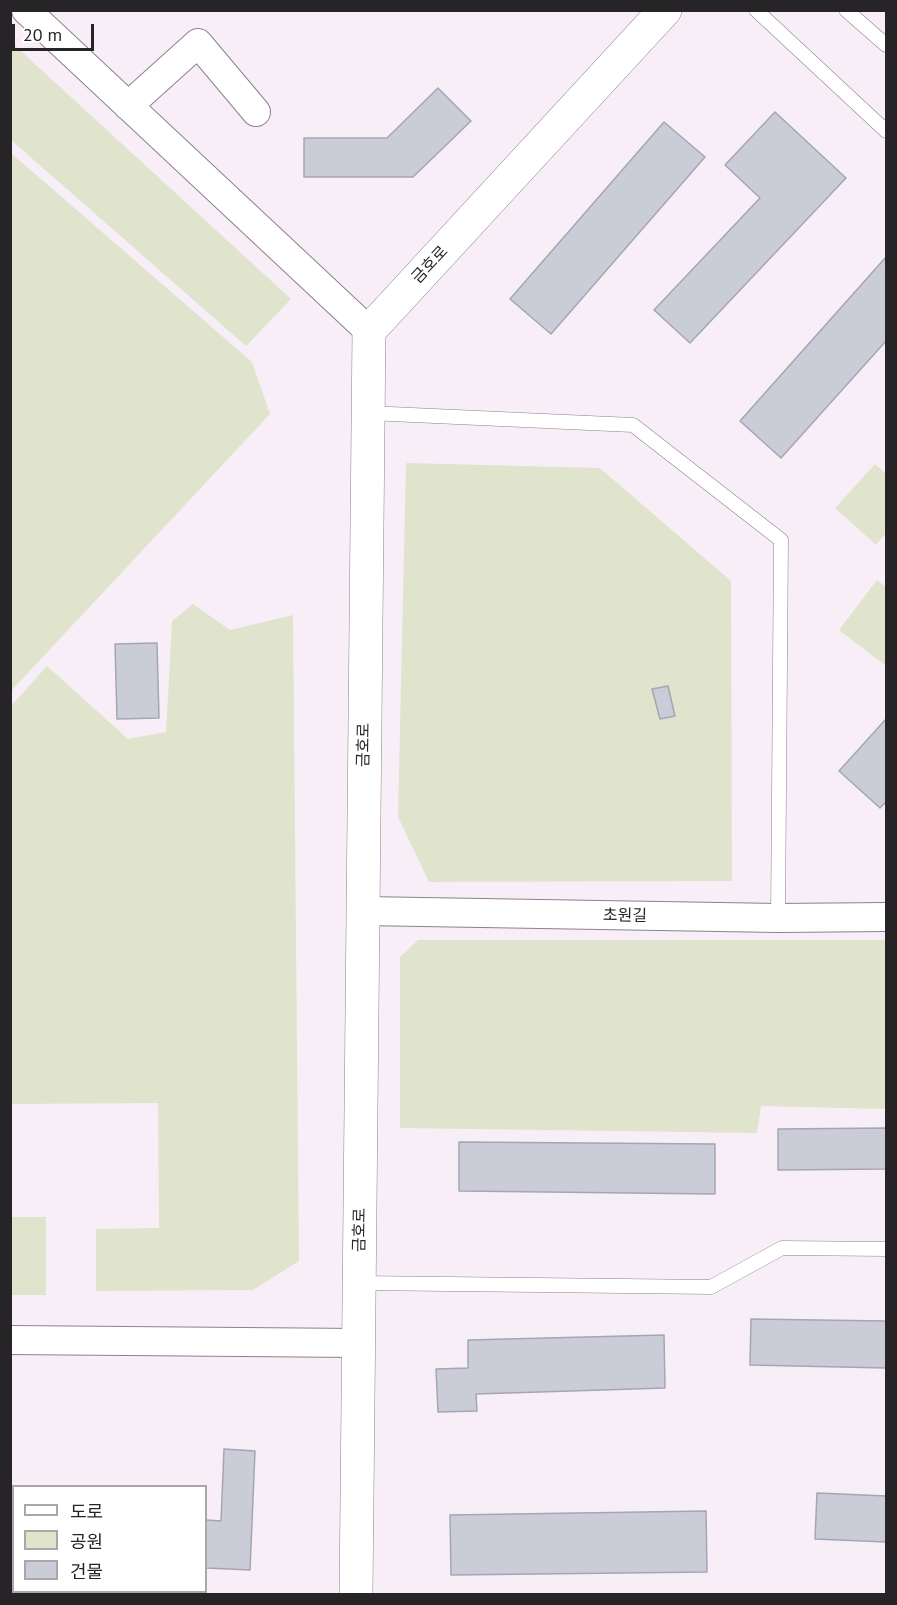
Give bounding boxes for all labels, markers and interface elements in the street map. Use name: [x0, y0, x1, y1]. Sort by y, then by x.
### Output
scale bar: [15, 12, 98, 50]
text: 20 m: [23, 23, 62, 46]
street label: 금호로: [408, 242, 452, 288]
street label: 금호로: [354, 723, 374, 767]
street label: 초원길: [603, 906, 647, 926]
street label: 금호로: [350, 1208, 370, 1252]
legend: [12, 1485, 207, 1593]
text: 도로: [70, 1500, 103, 1523]
text: 공원: [70, 1530, 103, 1553]
text: 건물: [70, 1560, 103, 1583]

